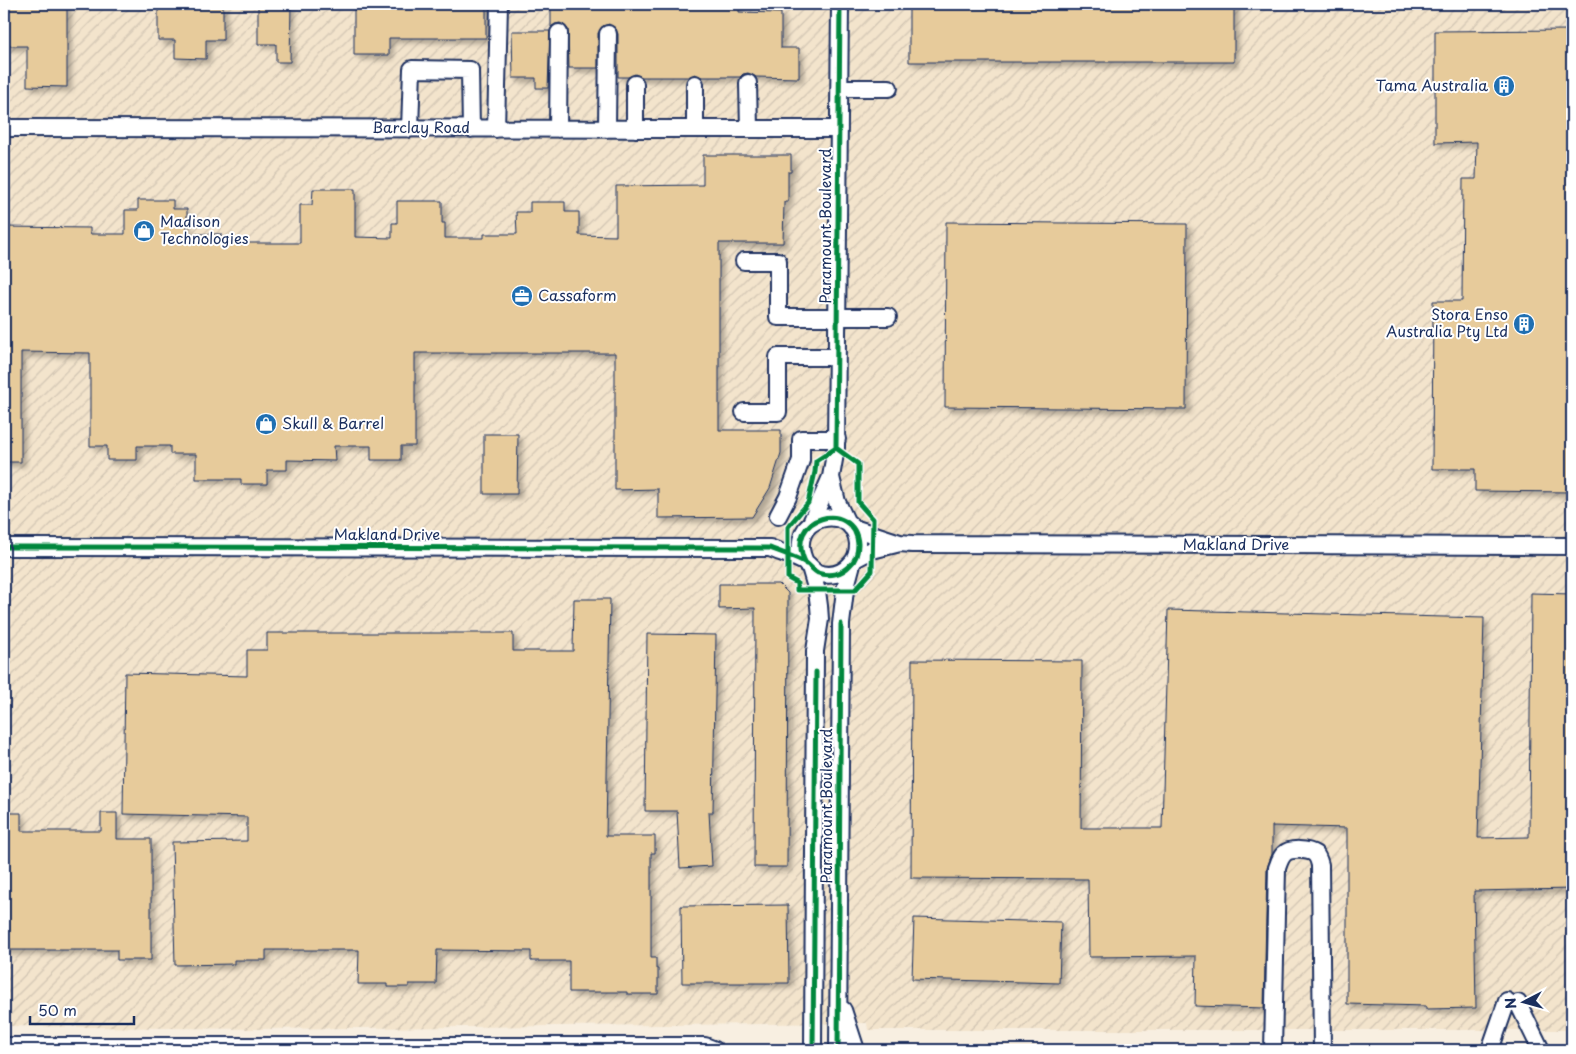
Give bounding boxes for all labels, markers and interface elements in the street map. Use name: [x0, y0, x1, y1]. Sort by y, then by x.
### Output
place label: Tama Australia: [1376, 73, 1488, 96]
building icon: Tama Australia: [1492, 74, 1516, 98]
street label: Barclay Road: [372, 115, 470, 138]
street label: Paramount Boulevard: [813, 148, 836, 304]
place label: Madison Technologies: [160, 209, 249, 249]
shop icon: Madison Technologies: [132, 219, 156, 243]
place label: Cassaform: [538, 283, 617, 306]
office icon: Cassaform: [510, 284, 534, 308]
place label: Stora Enso Australia Pty Ltd: [1386, 302, 1508, 342]
building icon: Stora Enso Australia Pty Ltd: [1512, 312, 1536, 336]
place label: Skull & Barrel: [282, 411, 384, 434]
shop icon: Skull & Barrel: [254, 412, 278, 436]
street label: Makland Drive: [334, 522, 440, 545]
street label: Makland Drive: [1183, 532, 1289, 555]
street label: Paramount Boulevard: [814, 728, 837, 884]
north arrow: [1498, 976, 1548, 1026]
scale bar: [30, 994, 134, 1026]
text: N: [1500, 997, 1522, 1010]
text: 50 m: [38, 998, 77, 1021]

